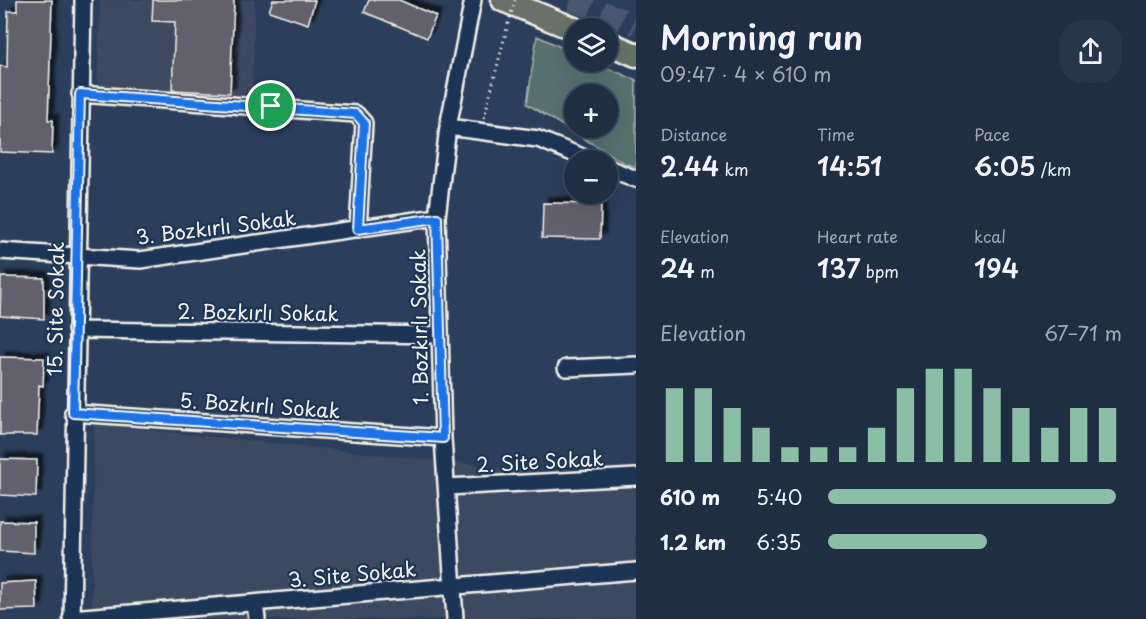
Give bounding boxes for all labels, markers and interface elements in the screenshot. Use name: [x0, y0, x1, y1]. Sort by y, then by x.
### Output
text: Morning run: [660, 11, 863, 61]
map controls: [564, 18, 618, 204]
button: layers: [564, 18, 618, 72]
button: share: [1059, 20, 1122, 83]
text: 09:47 · 4 × 610 m: [660, 59, 831, 89]
pin: [245, 80, 296, 131]
button: +: [564, 84, 618, 138]
icon: arrive: [254, 89, 287, 122]
text: Distance: [660, 122, 727, 146]
text: Time: [817, 122, 855, 146]
text: Pace: [974, 122, 1010, 146]
text: 2.44: [660, 146, 719, 185]
text: 14:51: [817, 146, 882, 185]
text: 6:05: [974, 146, 1036, 185]
button: −: [564, 150, 618, 204]
text: km: [719, 157, 748, 181]
text: /km: [1036, 157, 1071, 181]
street label: 3. Bozkırlı Sokak: [134, 202, 298, 252]
text: Elevation: [660, 224, 729, 248]
text: Heart rate: [817, 224, 898, 248]
text: kcal: [974, 224, 1006, 248]
street label: 15. Site Sokak: [39, 241, 71, 377]
text: 24: [660, 248, 695, 287]
text: 137: [817, 248, 860, 287]
text: 194: [974, 248, 1019, 287]
street label: 1. Bozkırlı Sokak: [403, 249, 435, 405]
text: m: [695, 259, 715, 283]
text: bpm: [860, 259, 899, 283]
street label: 2. Bozkırlı Sokak: [177, 296, 339, 328]
text: Elevation: [660, 318, 746, 348]
text: 67–71 m: [1044, 318, 1122, 348]
street label: 5. Bozkırlı Sokak: [179, 384, 341, 426]
street label: 2. Site Sokak: [476, 443, 604, 479]
text: 610 m: [660, 482, 720, 512]
text: 5:40: [756, 482, 802, 512]
text: 1.2 km: [660, 527, 726, 557]
text: 6:35: [756, 527, 801, 557]
street label: 3. Site Sokak: [287, 553, 417, 595]

